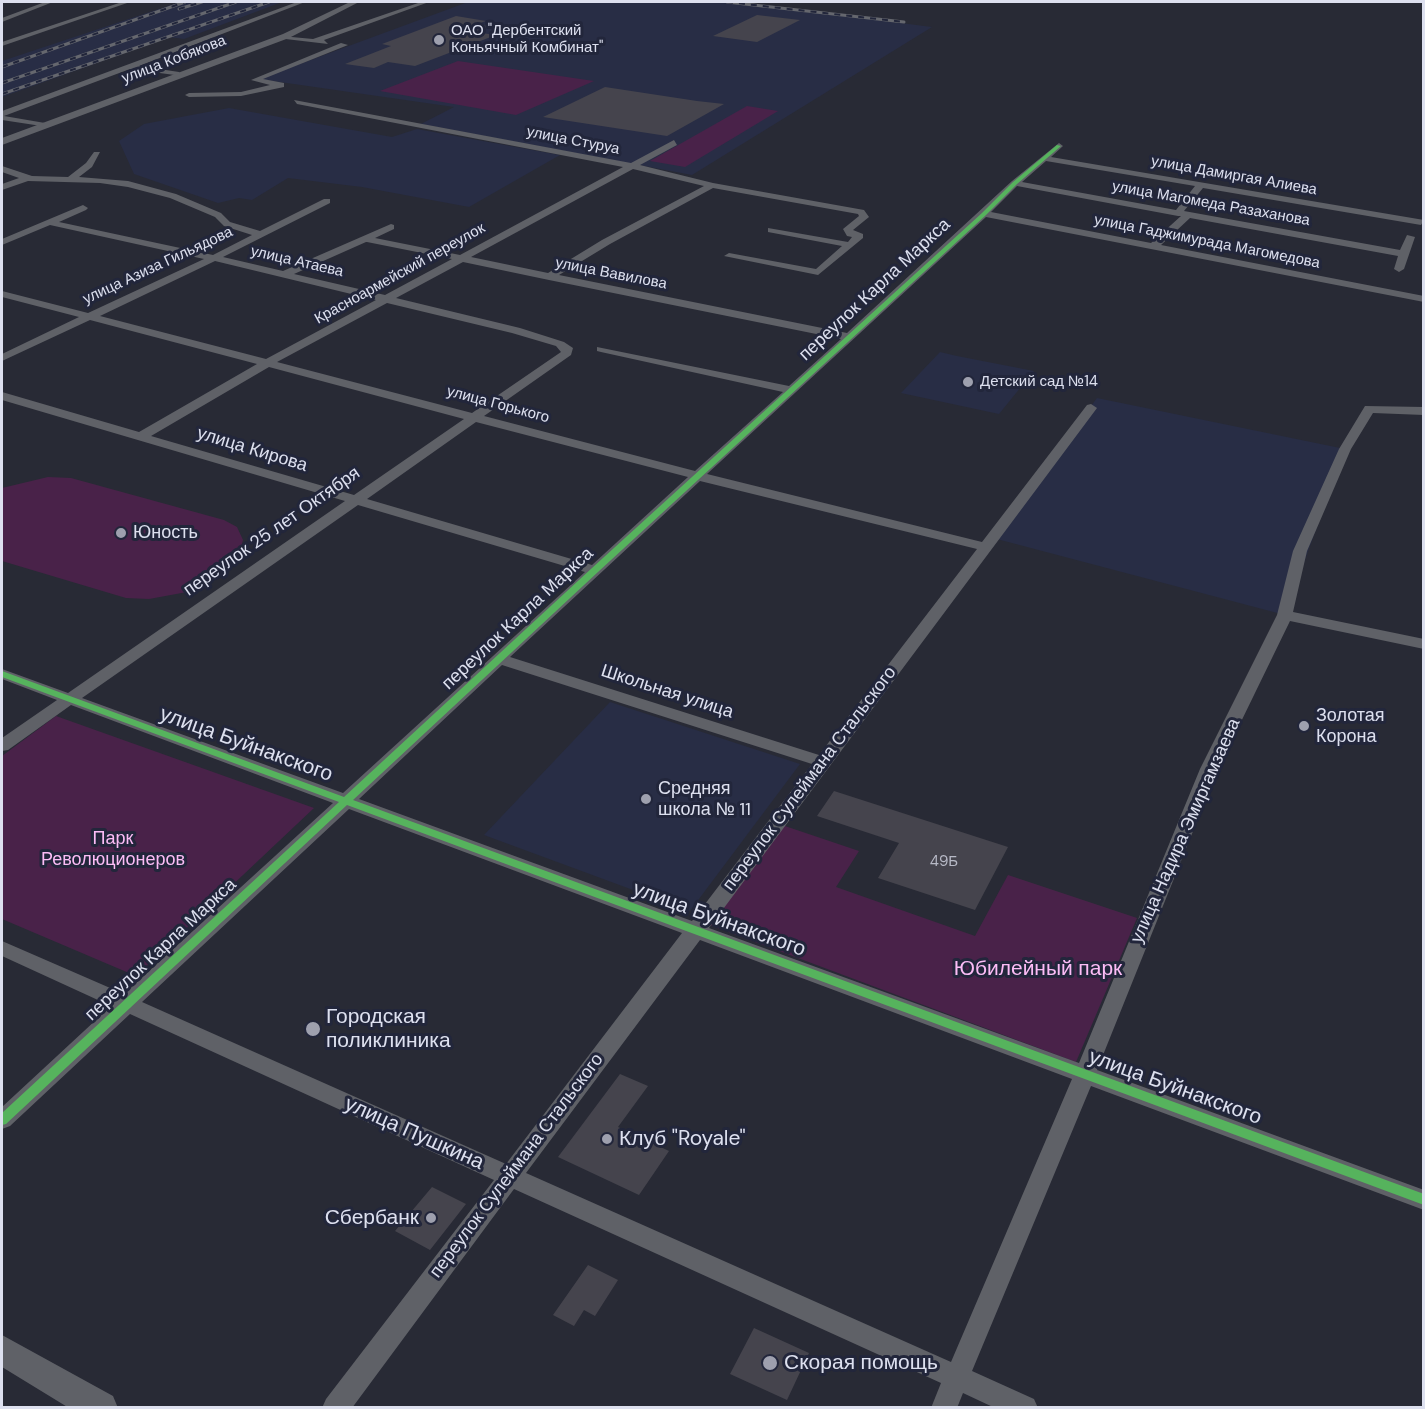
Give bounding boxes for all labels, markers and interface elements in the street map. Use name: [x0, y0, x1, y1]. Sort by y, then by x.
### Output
place label: ОАО "Дербентский Коньячный Комбинат": [451, 22, 603, 57]
street label: улица Кобякова: [119, 32, 229, 88]
marker: ОАО "Дербентский Коньячный Комбинат": [432, 33, 446, 47]
street label: улица Стуруа: [525, 123, 621, 159]
street label: улица Дамиргая Алиева: [1150, 153, 1318, 199]
street label: улица Магомеда Разаханова: [1111, 178, 1311, 230]
street label: улица Гаджимурада Магомедова: [1093, 211, 1321, 273]
street label: переулок Карла Маркса: [795, 214, 955, 366]
street label: Красноармейский переулок: [312, 220, 488, 328]
street label: улица Азиза Гильядова: [80, 223, 236, 309]
street label: улица Атаева: [249, 243, 345, 281]
street label: улица Вавилова: [554, 254, 668, 294]
place label: Детский сад №14: [980, 373, 1098, 391]
marker: Детский сад №14: [961, 375, 975, 389]
street label: улица Горького: [445, 383, 551, 427]
street label: улица Кирова: [194, 423, 310, 477]
street label: переулок 25 лет Октября: [180, 463, 364, 601]
place label: Юность: [133, 522, 198, 544]
marker: Юность: [114, 526, 128, 540]
street label: переулок Карла Маркса: [438, 543, 598, 695]
street label: Школьная улица: [598, 660, 736, 724]
street label: переулок Сулеймана Стальского: [719, 663, 901, 895]
street label: улица Буйнакского: [156, 702, 336, 788]
place label: Золотая Корона: [1316, 705, 1385, 748]
street label: улица Надира Эмиргамзаева: [1127, 715, 1245, 947]
marker: Золотая Корона: [1297, 719, 1311, 733]
place label: Средняя школа № 11: [658, 778, 751, 820]
marker: Средняя школа № 11: [639, 792, 653, 806]
park label: Парк Революционеров: [41, 828, 185, 870]
house number: 49Б: [930, 853, 958, 871]
street label: переулок Карла Маркса: [81, 874, 241, 1026]
street label: улица Буйнакского: [629, 877, 809, 963]
park label: Юбилейный парк: [954, 956, 1122, 982]
place label: Городская поликлиника: [326, 1004, 451, 1054]
marker: Городская поликлиника: [304, 1020, 322, 1038]
street label: улица Буйнакского: [1085, 1045, 1265, 1131]
street label: переулок Сулеймана Стальского: [426, 1050, 608, 1282]
street label: улица Пушкина: [340, 1092, 488, 1176]
place label: Клуб "Royale": [619, 1126, 746, 1152]
marker: Клуб "Royale": [600, 1132, 614, 1146]
place label: Сбербанк: [325, 1205, 419, 1231]
marker: Сбербанк: [424, 1211, 438, 1225]
place label: Скорая помощь: [784, 1350, 938, 1376]
marker: Скорая помощь: [761, 1354, 779, 1372]

